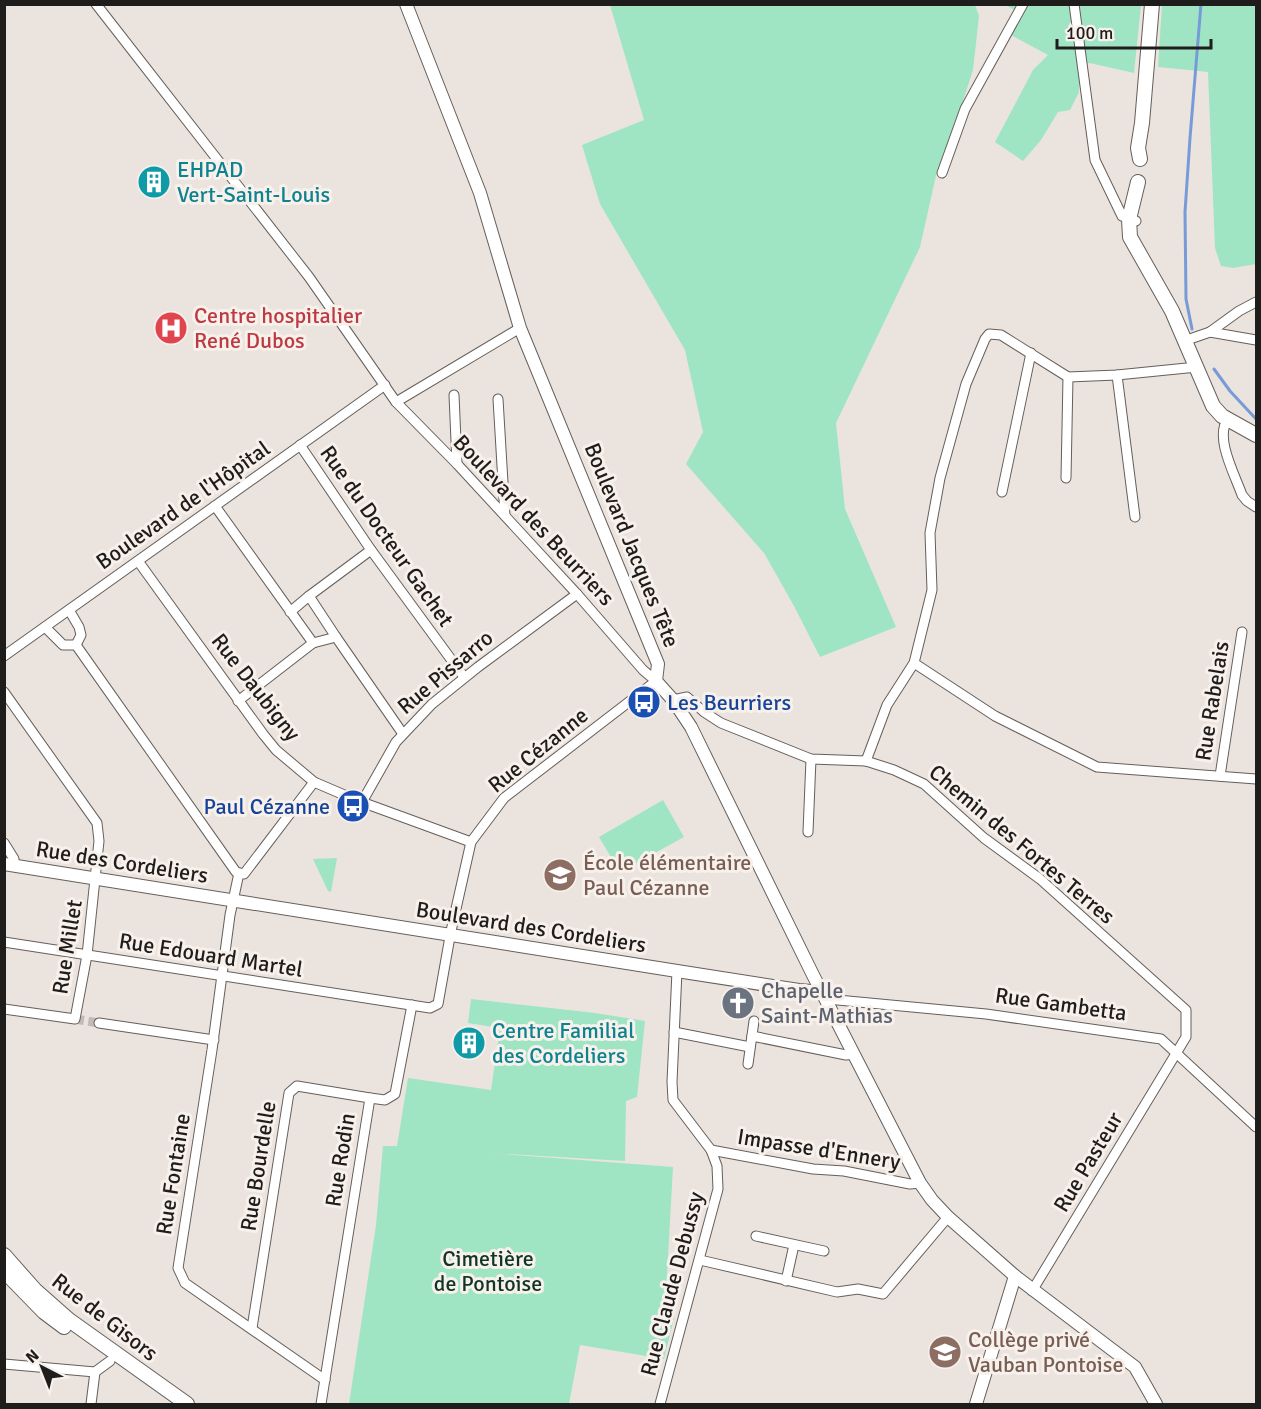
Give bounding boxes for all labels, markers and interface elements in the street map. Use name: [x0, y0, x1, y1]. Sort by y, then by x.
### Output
scale bar: [1057, 12, 1212, 50]
text: 100 m: [1066, 22, 1113, 44]
place label: EHPAD Vert-Saint-Louis: [177, 156, 330, 208]
building icon: EHPAD Vert-Saint-Louis: [136, 164, 172, 200]
place label: Centre hospitalier René Dubos: [194, 302, 362, 354]
hospital icon: Centre hospitalier René Dubos: [153, 310, 189, 346]
street label: Boulevard des Beurriers: [448, 429, 620, 611]
street label: Boulevard de l'Hôpital: [91, 435, 275, 575]
street label: Boulevard Jacques Tête: [579, 439, 685, 651]
street label: Rue du Docteur Gachet: [314, 440, 460, 632]
street label: Rue Pissarro: [392, 624, 498, 720]
street label: Rue Daubigny: [206, 628, 307, 747]
street label: Rue Rabelais: [1189, 639, 1235, 763]
bus stop icon: Les Beurriers: [626, 684, 662, 720]
place label: Les Beurriers: [667, 689, 791, 716]
street label: Rue Cézanne: [483, 702, 593, 798]
street label: Chemin des Fortes Terres: [924, 758, 1120, 930]
bus stop icon: Paul Cézanne: [335, 788, 371, 824]
place label: Paul Cézanne: [203, 793, 330, 820]
street label: Rue des Cordeliers: [34, 835, 210, 889]
place label: École élémentaire Paul Cézanne: [583, 849, 751, 901]
school or university icon: École élémentaire Paul Cézanne: [542, 857, 578, 893]
street label: Boulevard des Cordeliers: [414, 895, 648, 959]
street label: Rue Millet: [46, 897, 88, 996]
street label: Rue Edouard Martel: [117, 927, 305, 983]
place label: Chapelle Saint-Mathias: [761, 977, 893, 1029]
street label: Rue Gambetta: [993, 981, 1129, 1027]
church icon: Chapelle Saint-Mathias: [720, 985, 756, 1021]
place label: Centre Familial des Cordeliers: [492, 1017, 635, 1069]
building icon: Centre Familial des Cordeliers: [451, 1025, 487, 1061]
street label: Rue Bourdelle: [234, 1099, 282, 1233]
street label: Rue Pasteur: [1048, 1107, 1128, 1217]
street label: Rue Fontaine: [150, 1111, 196, 1237]
street label: Rue Rodin: [319, 1111, 361, 1209]
street label: Impasse d'Ennery: [736, 1123, 903, 1175]
street label: Rue Claude Debussy: [634, 1188, 710, 1379]
park label: Cimetière de Pontoise: [434, 1245, 542, 1297]
street label: Rue de Gisors: [47, 1267, 163, 1367]
place label: Collège privé Vauban Pontoise: [968, 1326, 1123, 1378]
school or university icon: Collège privé Vauban Pontoise: [927, 1334, 963, 1370]
north arrow: [12, 1337, 72, 1397]
text: N: [22, 1345, 43, 1368]

